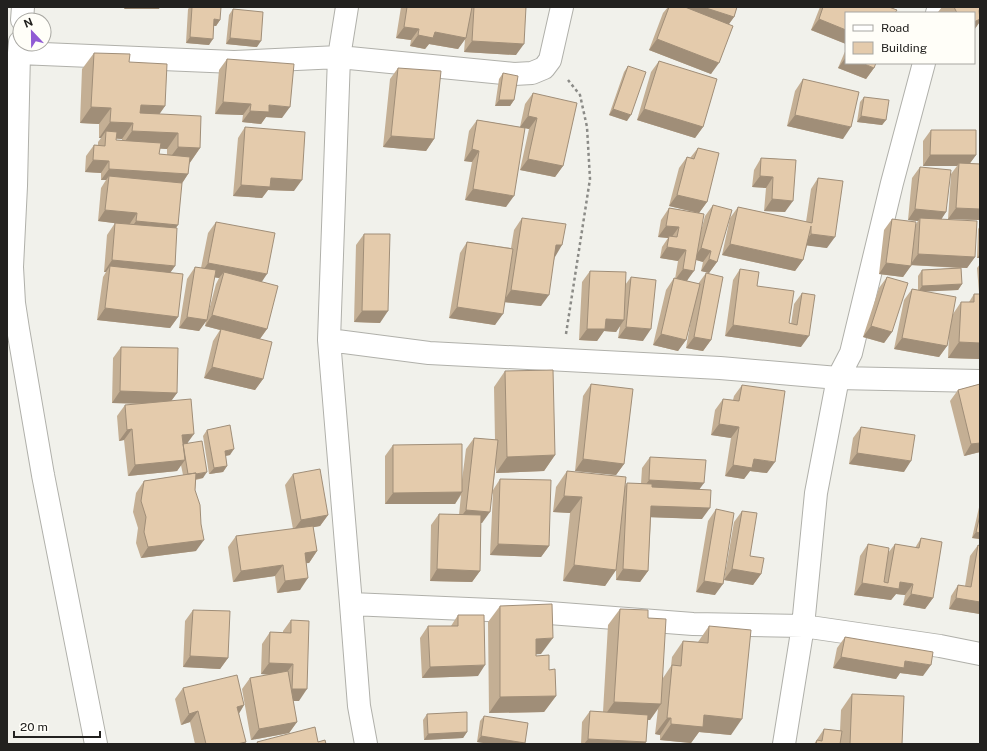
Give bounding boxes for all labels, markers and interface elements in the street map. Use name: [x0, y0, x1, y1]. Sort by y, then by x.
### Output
north arrow: [12, 12, 52, 52]
legend: [845, 12, 975, 64]
text: N: [22, 16, 34, 30]
text: Road: [881, 21, 909, 35]
text: Building: [881, 41, 927, 55]
scale bar: [14, 713, 100, 739]
text: 20 m: [20, 720, 48, 734]

